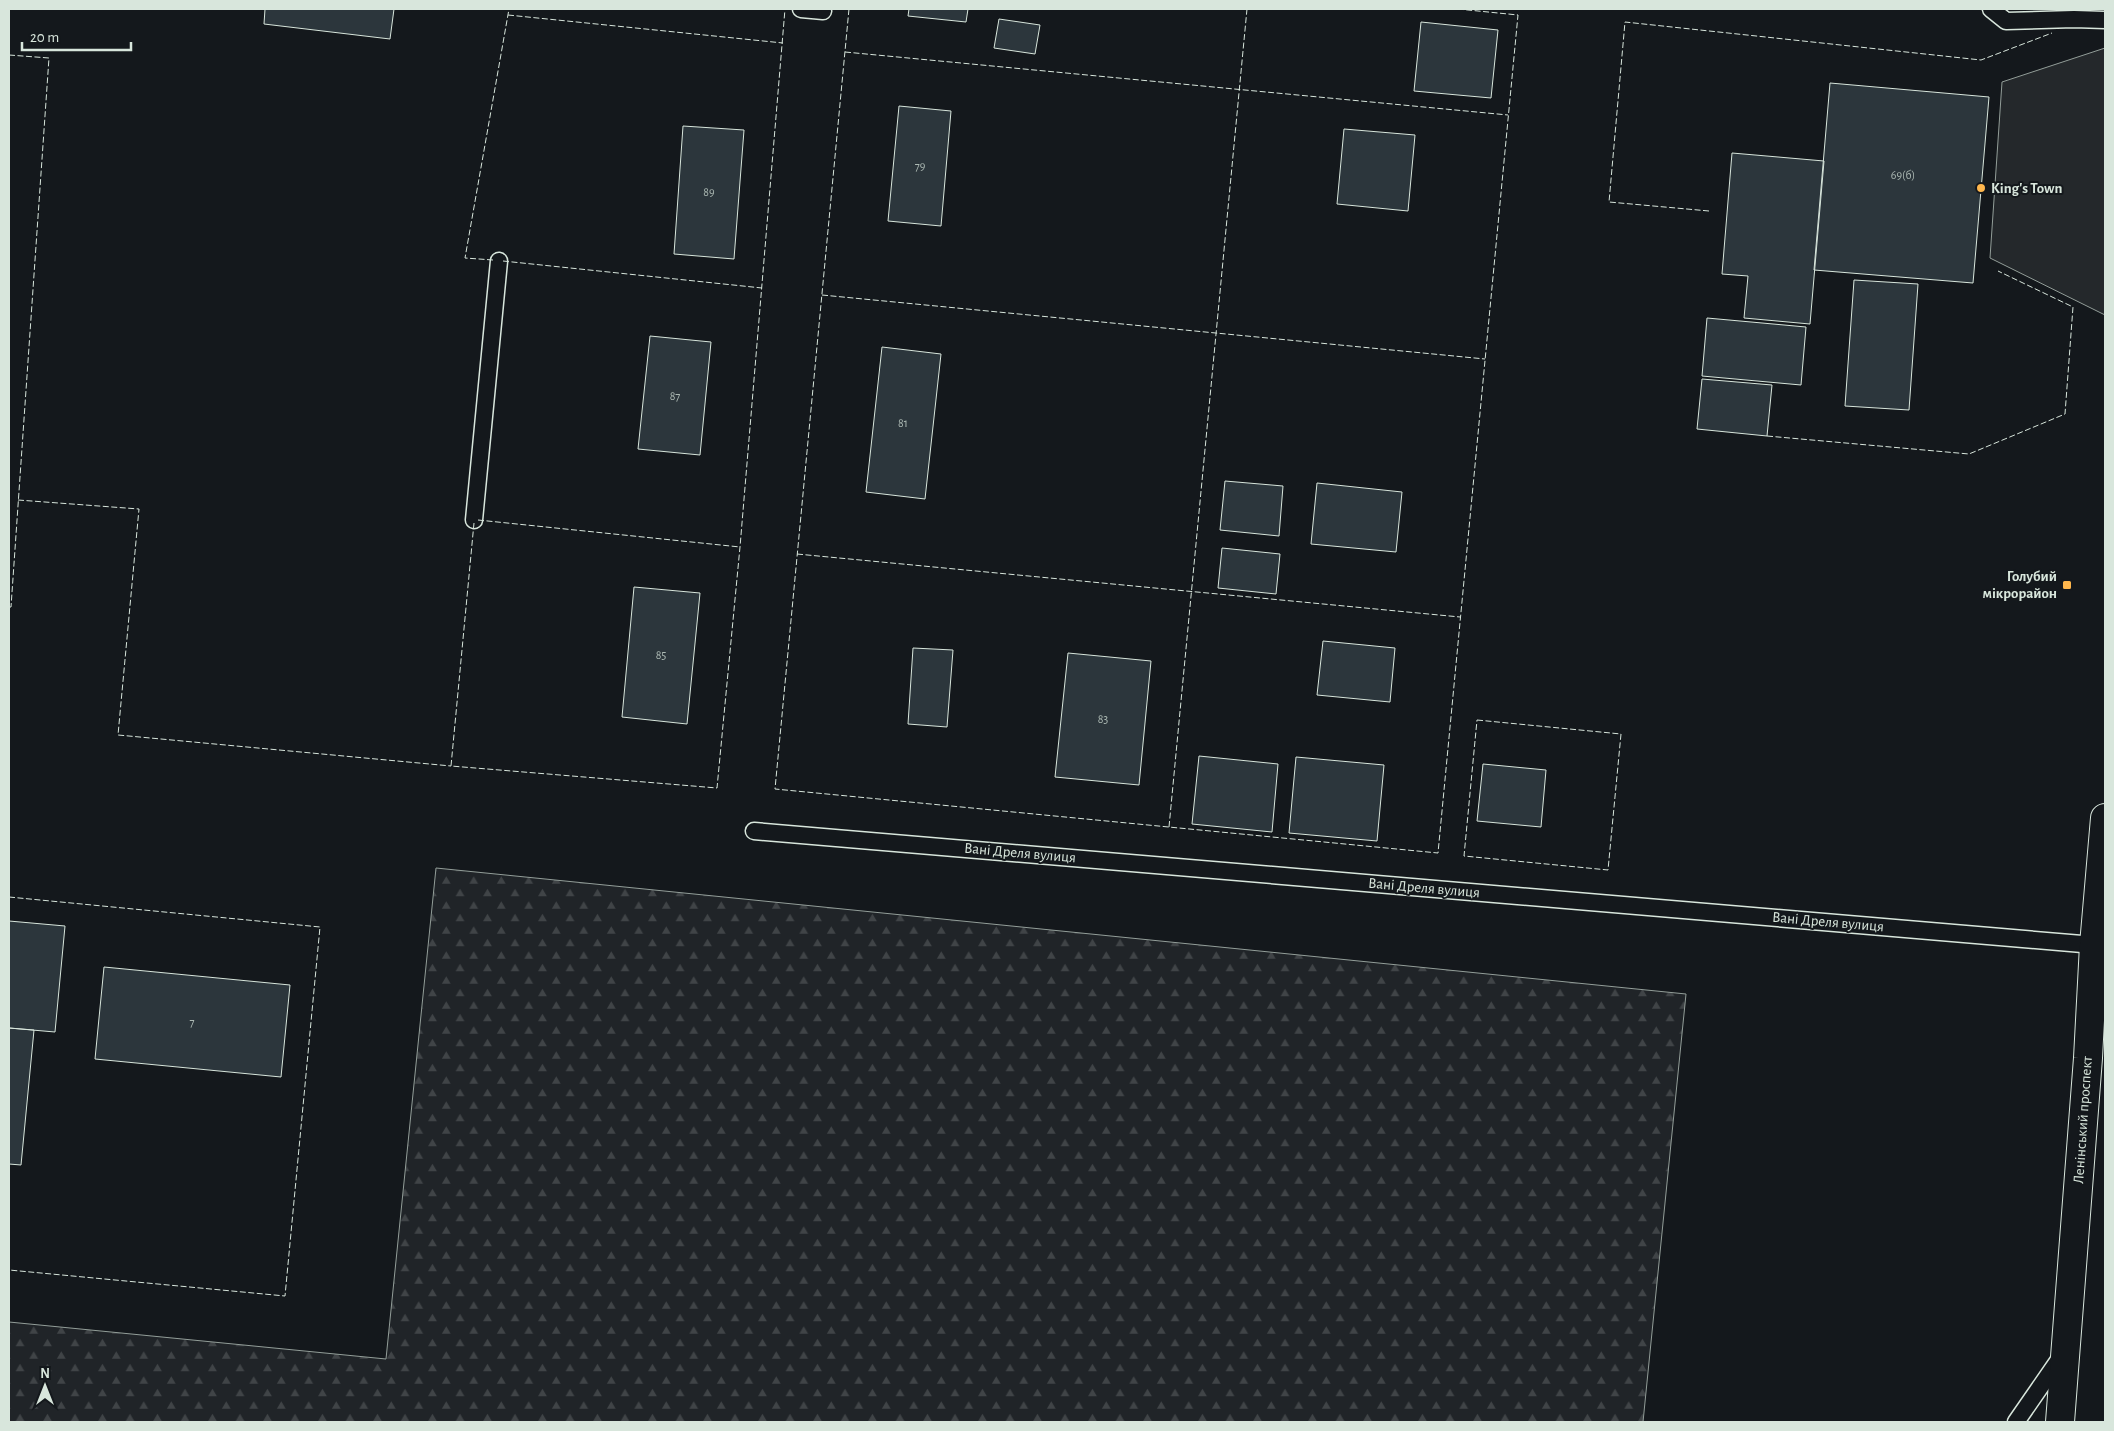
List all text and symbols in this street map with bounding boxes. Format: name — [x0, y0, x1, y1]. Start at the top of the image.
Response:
scale bar — [22, 20, 131, 52]
text: 20 m — [30, 30, 59, 45]
house number: 79 — [915, 160, 926, 172]
house number: 69(б) — [1891, 169, 1915, 181]
place label: King's Town — [1991, 181, 2062, 196]
marker: King's Town — [1975, 182, 1987, 194]
house number: 89 — [703, 186, 715, 198]
house number: 87 — [670, 390, 680, 402]
house number: 81 — [898, 417, 908, 429]
place label: Голубий мікрорайон — [1983, 569, 2057, 601]
marker: Голубий мікрорайон — [2061, 579, 2073, 591]
house number: 85 — [656, 649, 666, 661]
house number: 83 — [1098, 713, 1108, 725]
street label: Вані Дреля вулиця — [963, 841, 1077, 865]
street label: Вані Дреля вулиця — [1367, 876, 1481, 900]
street label: Вані Дреля вулиця — [1771, 910, 1885, 934]
house number: 7 — [189, 1016, 195, 1028]
street label: Ленінський проспект — [2071, 1055, 2095, 1184]
north arrow — [20, 1361, 70, 1411]
text: N — [40, 1367, 50, 1381]

